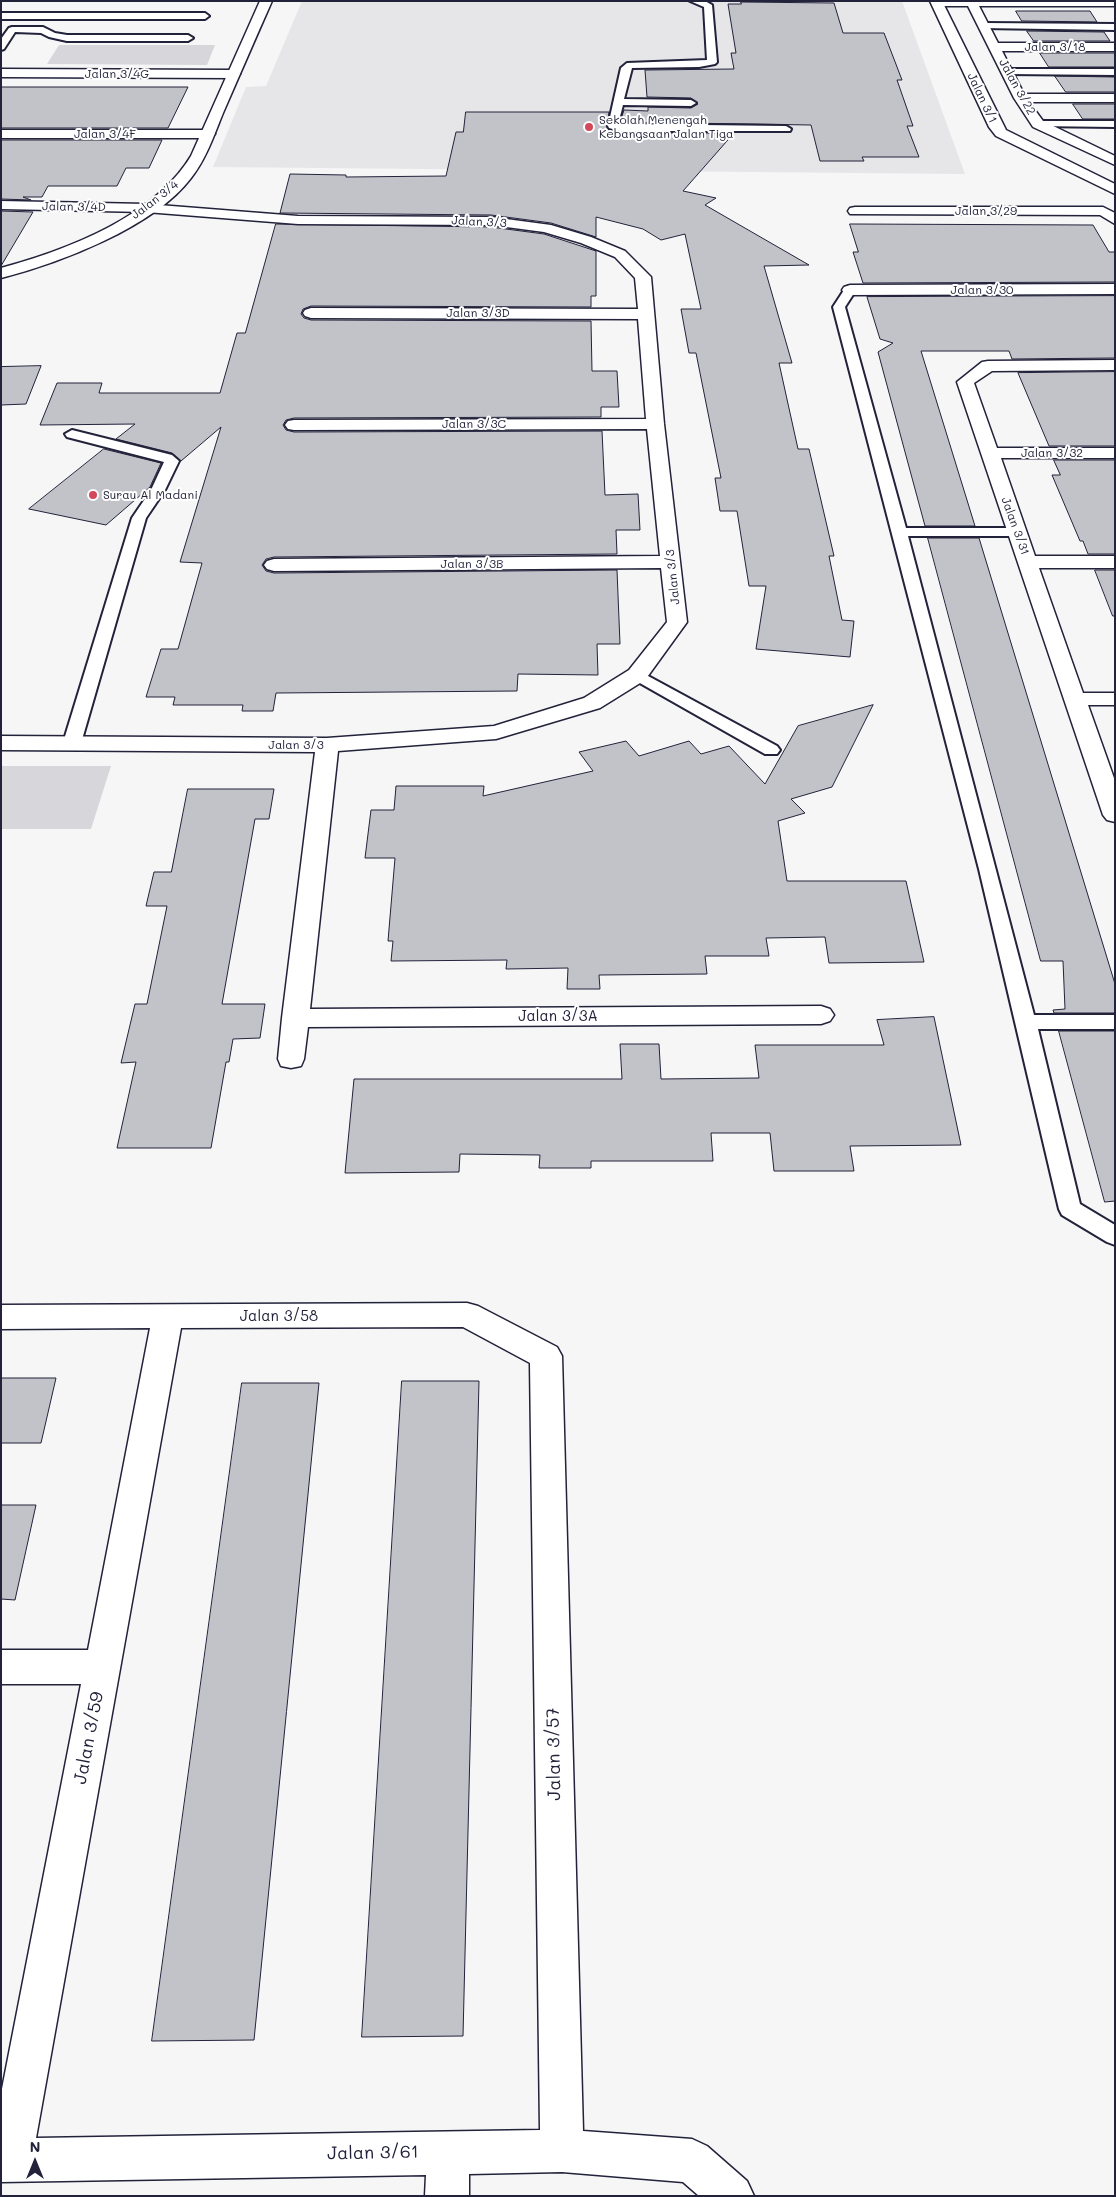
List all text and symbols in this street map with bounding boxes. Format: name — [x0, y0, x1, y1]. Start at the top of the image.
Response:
street label: Jalan 3/18 — [1025, 40, 1085, 54]
street label: Jalan 3/22 — [996, 57, 1038, 117]
street label: Jalan 3/4G — [85, 67, 149, 81]
street label: Jalan 3/1 — [964, 71, 1000, 125]
place label: Sekolah Menengah Kebangsaan Jalan Tiga — [599, 113, 734, 141]
marker: Sekolah Menengah Kebangsaan Jalan Tiga — [583, 121, 595, 133]
street label: Jalan 3/4F — [74, 127, 136, 141]
street label: Jalan 3/4 — [129, 178, 181, 222]
street label: Jalan 3/4D — [42, 199, 106, 215]
street label: Jalan 3/29 — [955, 204, 1017, 218]
street label: Jalan 3/3 — [451, 213, 507, 231]
street label: Jalan 3/30 — [951, 283, 1013, 297]
street label: Jalan 3/3D — [446, 306, 510, 320]
street label: Jalan 3/3C — [442, 417, 506, 431]
street label: Jalan 3/32 — [1021, 446, 1083, 460]
place label: Surau Al Madani — [103, 488, 198, 502]
marker: Surau Al Madani — [87, 489, 99, 501]
street label: Jalan 3/31 — [998, 495, 1032, 557]
street label: Jalan 3/3 — [663, 549, 683, 605]
street label: Jalan 3/3B — [441, 557, 503, 571]
street label: Jalan 3/3 — [268, 738, 324, 752]
street label: Jalan 3/3A — [518, 1007, 598, 1025]
street label: Jalan 3/58 — [240, 1307, 318, 1325]
street label: Jalan 3/59 — [69, 1690, 109, 1786]
street label: Jalan 3/57 — [542, 1707, 566, 1801]
north arrow — [10, 2137, 60, 2187]
text: N — [30, 2137, 40, 2156]
street label: Jalan 3/61 — [327, 2141, 419, 2165]

